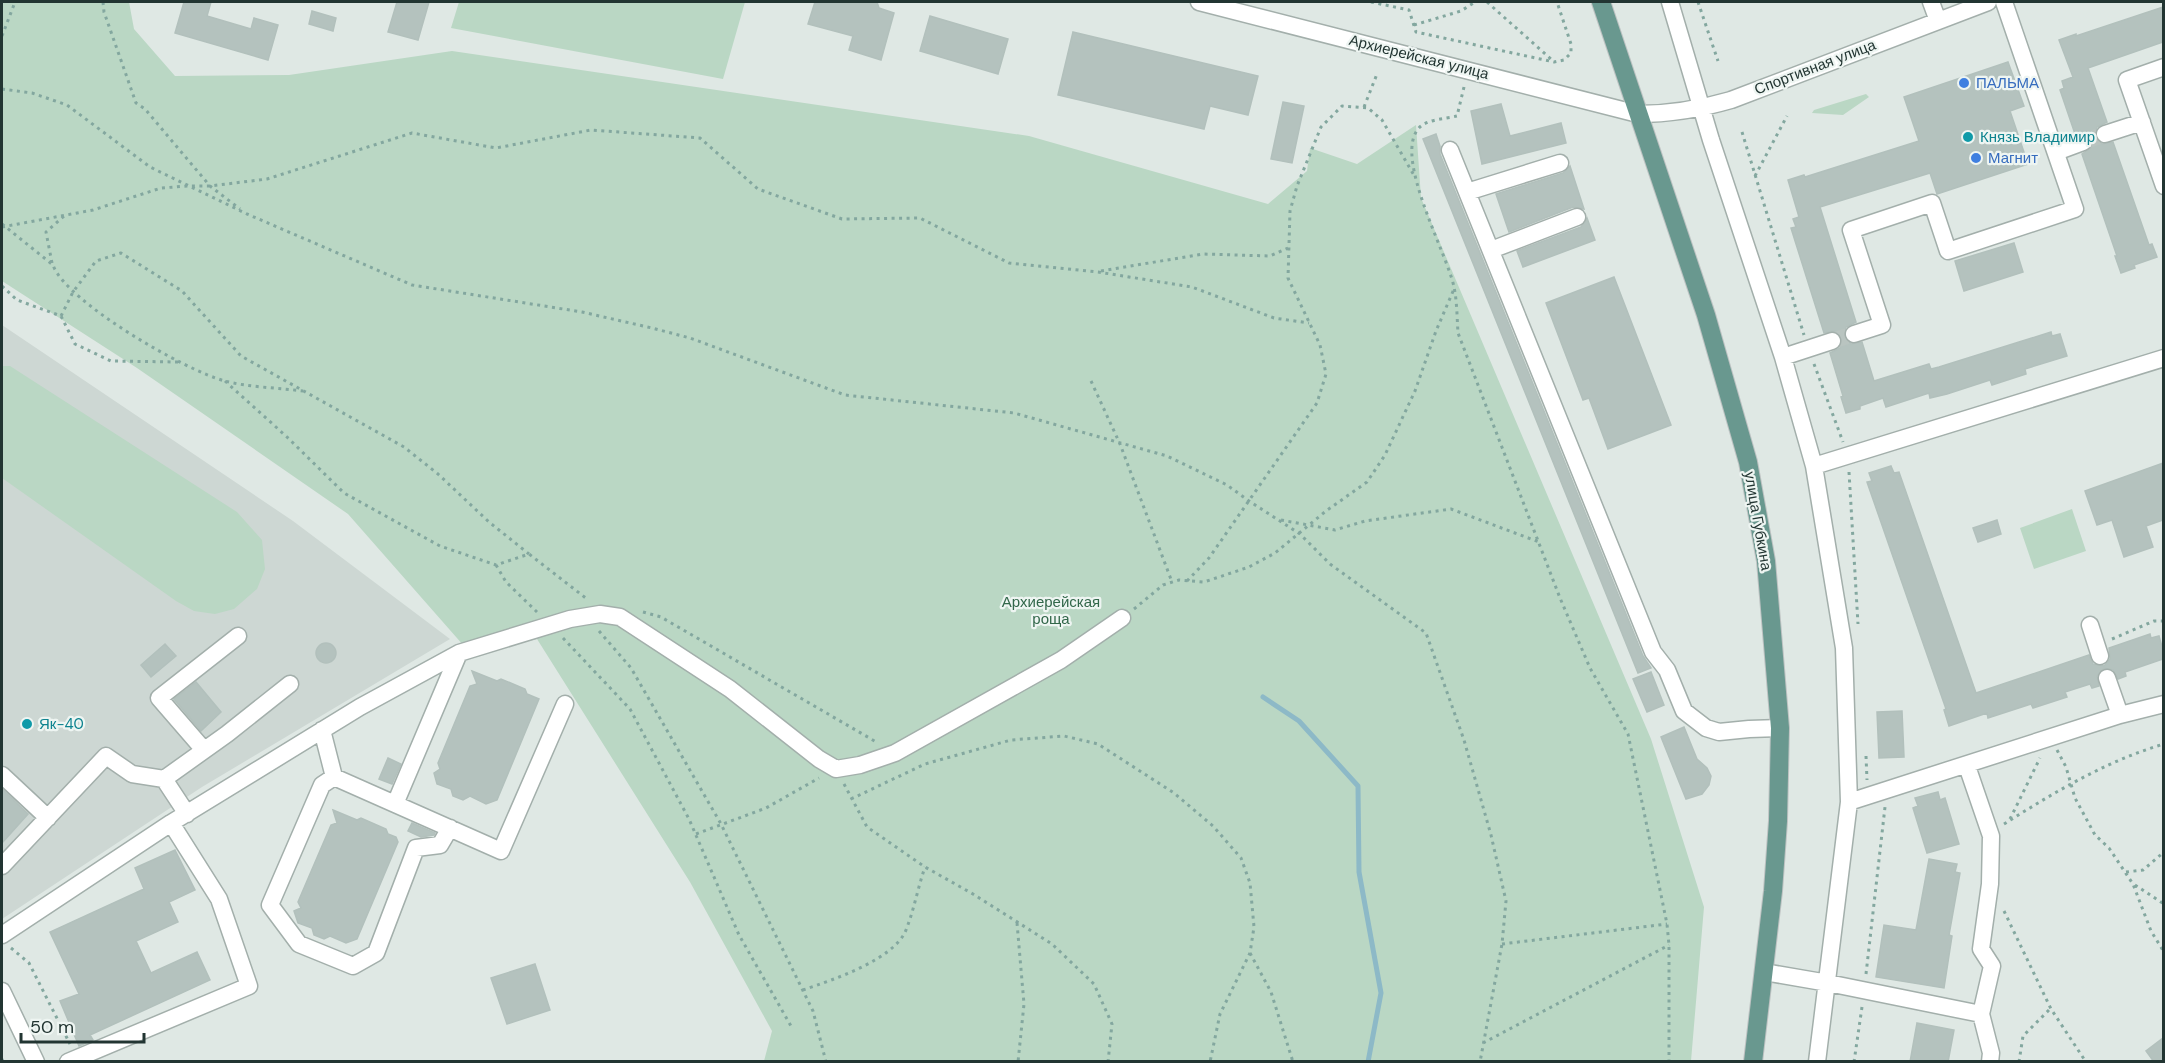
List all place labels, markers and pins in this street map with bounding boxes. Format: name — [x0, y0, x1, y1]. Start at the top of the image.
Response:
place label: ПАЛЬМА — [1976, 73, 2039, 93]
marker: ПАЛЬМА — [1957, 76, 1971, 90]
place label: Князь Владимир — [1980, 127, 2095, 147]
marker: Князь Владимир — [1961, 130, 1975, 144]
place label: Магнит — [1988, 148, 2038, 168]
marker: Магнит — [1969, 151, 1983, 165]
place label: Як-40 — [39, 714, 84, 734]
marker: Як-40 — [20, 717, 34, 731]

